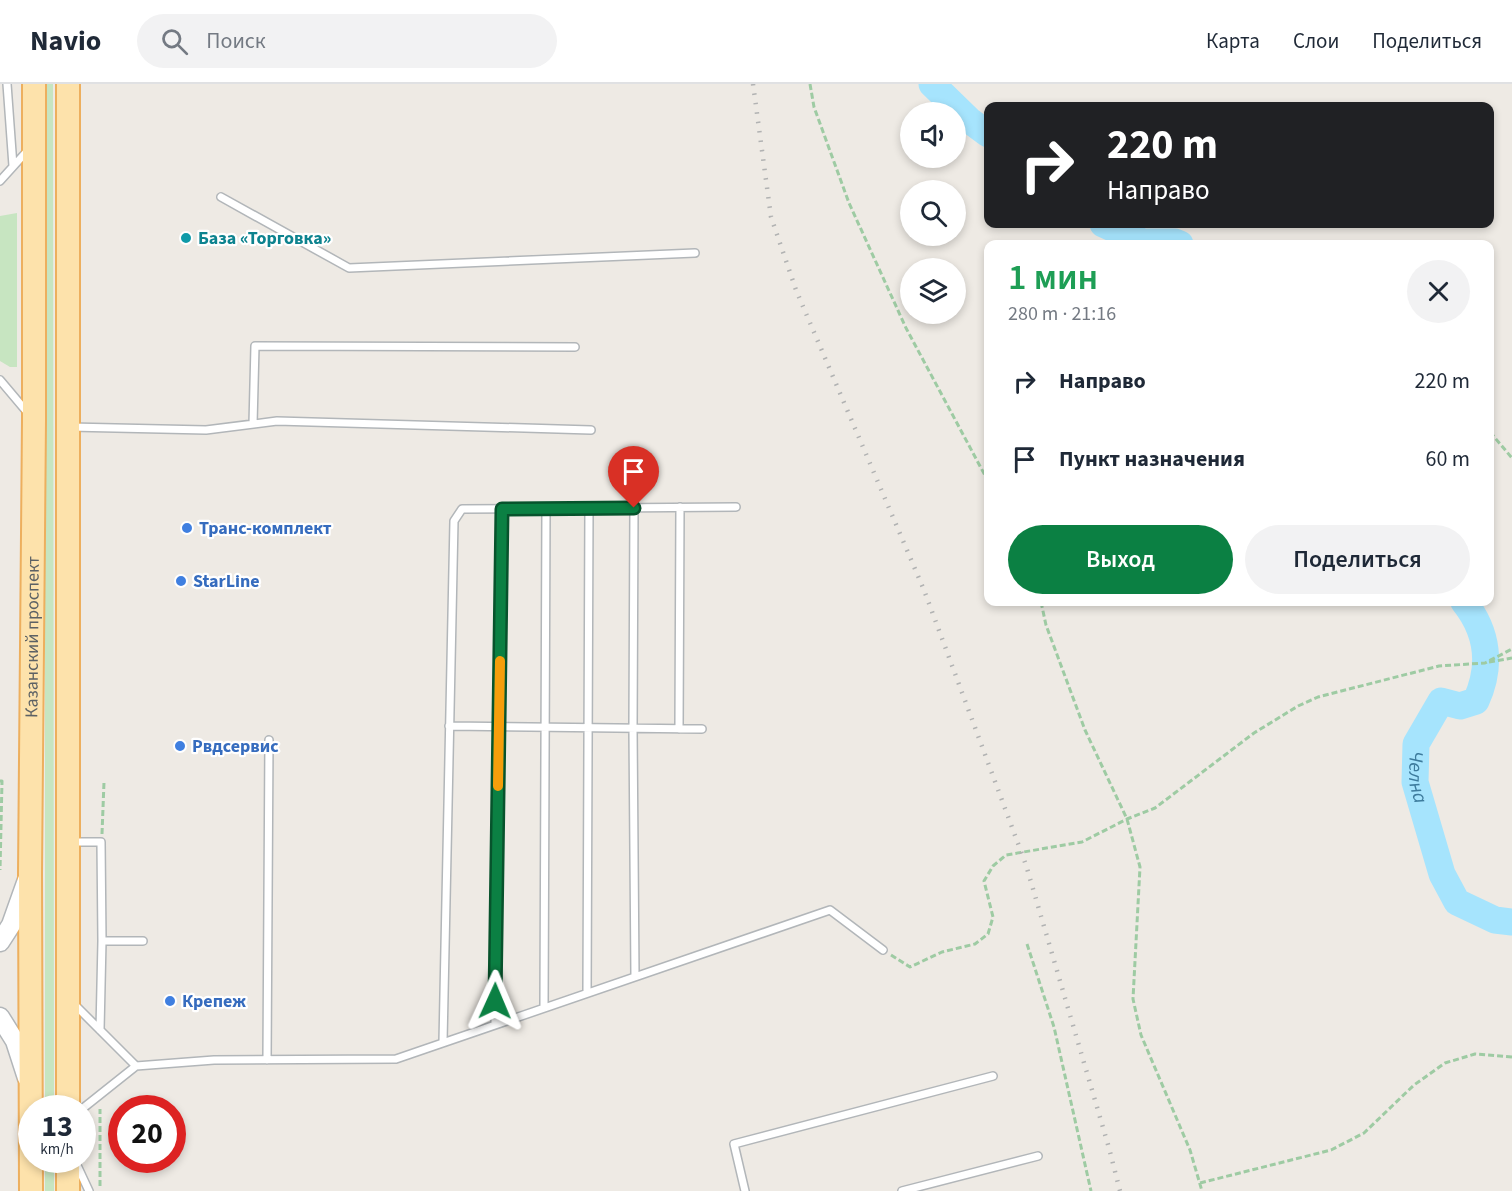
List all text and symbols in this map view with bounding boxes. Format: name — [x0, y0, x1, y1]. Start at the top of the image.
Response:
search box — [137, 14, 557, 68]
text: Navio — [30, 21, 101, 61]
icon: search — [158, 25, 191, 58]
text: Поиск — [206, 25, 266, 57]
text: Карта — [1206, 26, 1260, 56]
text: Слои — [1293, 26, 1339, 56]
text: Поделиться — [1372, 26, 1482, 56]
map controls — [900, 102, 966, 324]
button: sound — [900, 102, 966, 168]
text: 220 m — [1107, 115, 1218, 175]
icon: right — [1008, 126, 1086, 204]
text: Направо — [1107, 171, 1210, 210]
button: search — [900, 180, 966, 246]
place label: База «Торговка» — [198, 226, 331, 251]
marker: База «Торговка» — [179, 231, 193, 245]
text: 1 мин — [1008, 252, 1098, 303]
button: layers — [900, 258, 966, 324]
button: close — [1407, 260, 1470, 323]
text: 280 m · 21:16 — [1008, 300, 1116, 328]
icon: right — [1008, 365, 1041, 398]
text: Направо — [1059, 365, 1146, 397]
text: 220 m — [1415, 365, 1470, 397]
icon: arrive — [1008, 443, 1041, 476]
text: Пункт назначения — [1059, 443, 1245, 475]
text: 60 m — [1425, 443, 1470, 475]
pin — [608, 446, 659, 508]
icon: arrive — [617, 455, 650, 488]
place label: Транс-комплект — [199, 516, 332, 541]
marker: Транс-комплект — [180, 521, 194, 535]
button: Выход — [1008, 525, 1233, 594]
button: Поделиться — [1245, 525, 1470, 594]
street label: Казанский проспект — [19, 556, 45, 718]
place label: StarLine — [193, 569, 260, 594]
marker: StarLine — [174, 574, 188, 588]
place label: Рвдсервис — [192, 734, 279, 759]
marker: Рвдсервис — [173, 739, 187, 753]
water label: Челна — [1401, 751, 1435, 807]
position arrow — [463, 969, 527, 1033]
place label: Крепеж — [182, 989, 246, 1014]
marker: Крепеж — [163, 994, 177, 1008]
speed limit sign: 20 — [108, 1095, 186, 1173]
text: 13 — [41, 1105, 73, 1148]
text: km/h — [40, 1139, 74, 1160]

